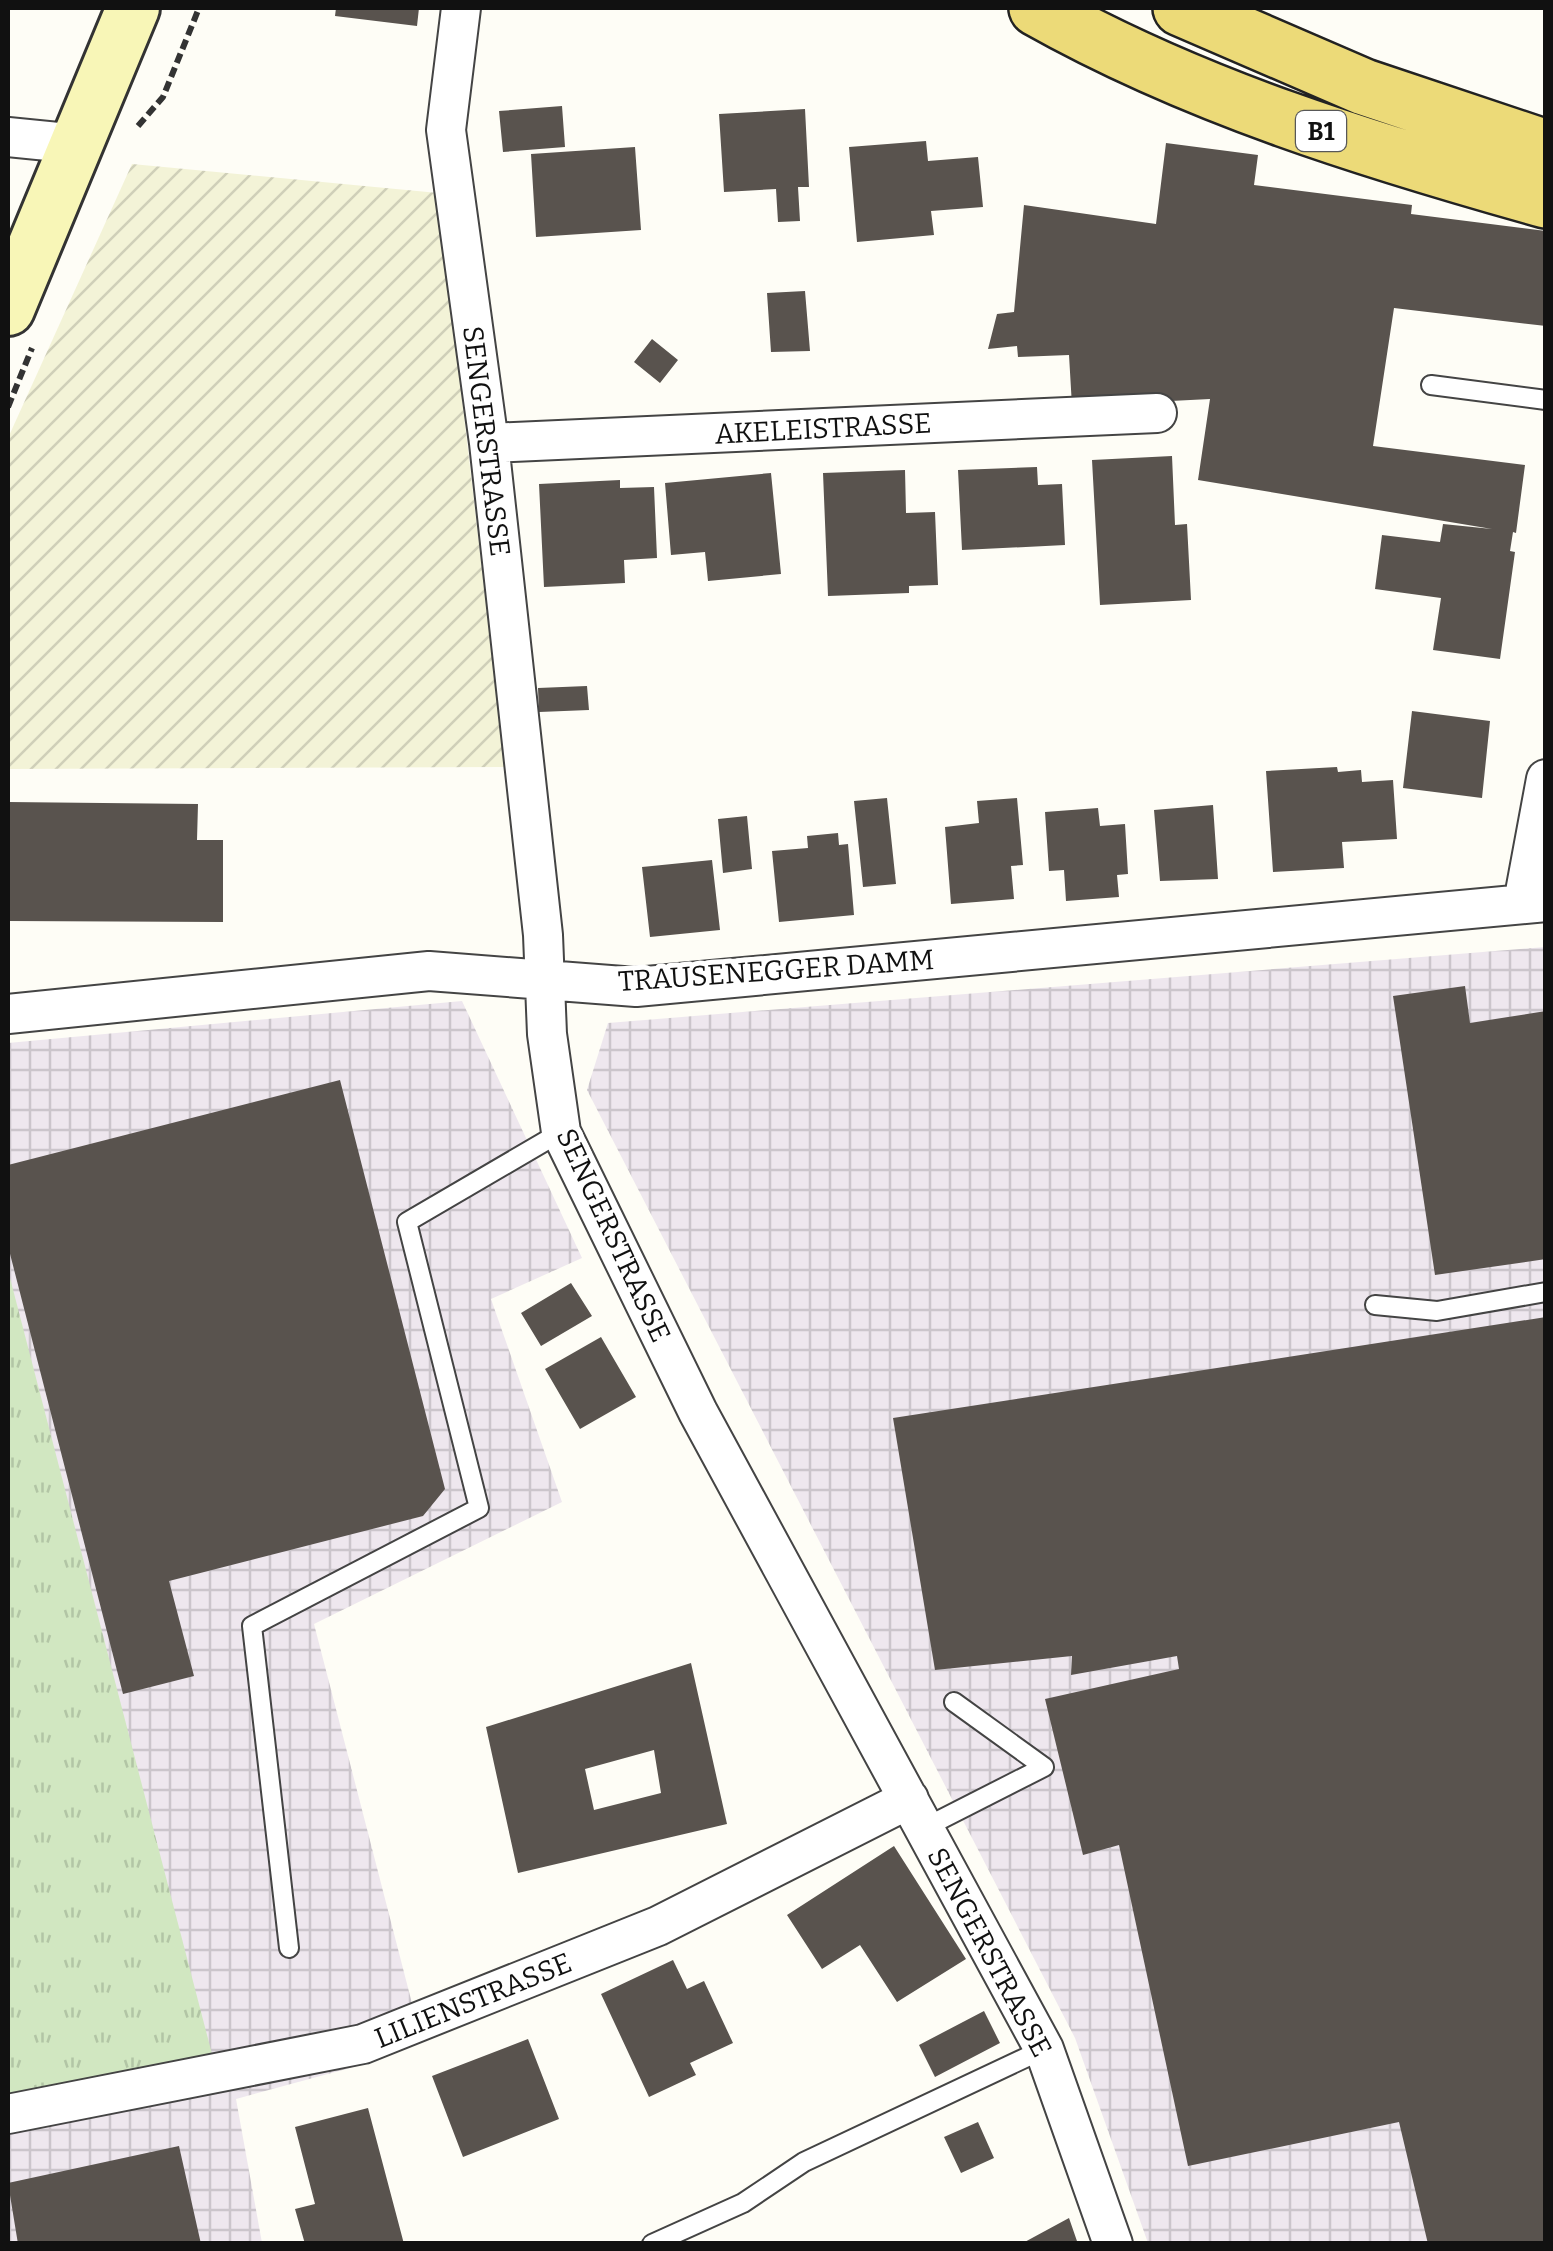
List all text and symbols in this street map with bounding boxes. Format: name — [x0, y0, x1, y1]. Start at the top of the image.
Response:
road number: B1 — [1296, 111, 1346, 151]
street label: SENGERSTRASSE — [456, 324, 517, 558]
street label: AKELEISTRASSE — [714, 406, 932, 451]
street label: TRAUSENEGGER DAMM — [617, 943, 935, 998]
street label: SENGERSTRASSE — [550, 1123, 677, 1347]
street label: SENGERSTRASSE — [921, 1842, 1059, 2062]
street label: LILIENSTRASSE — [370, 1946, 576, 2055]

